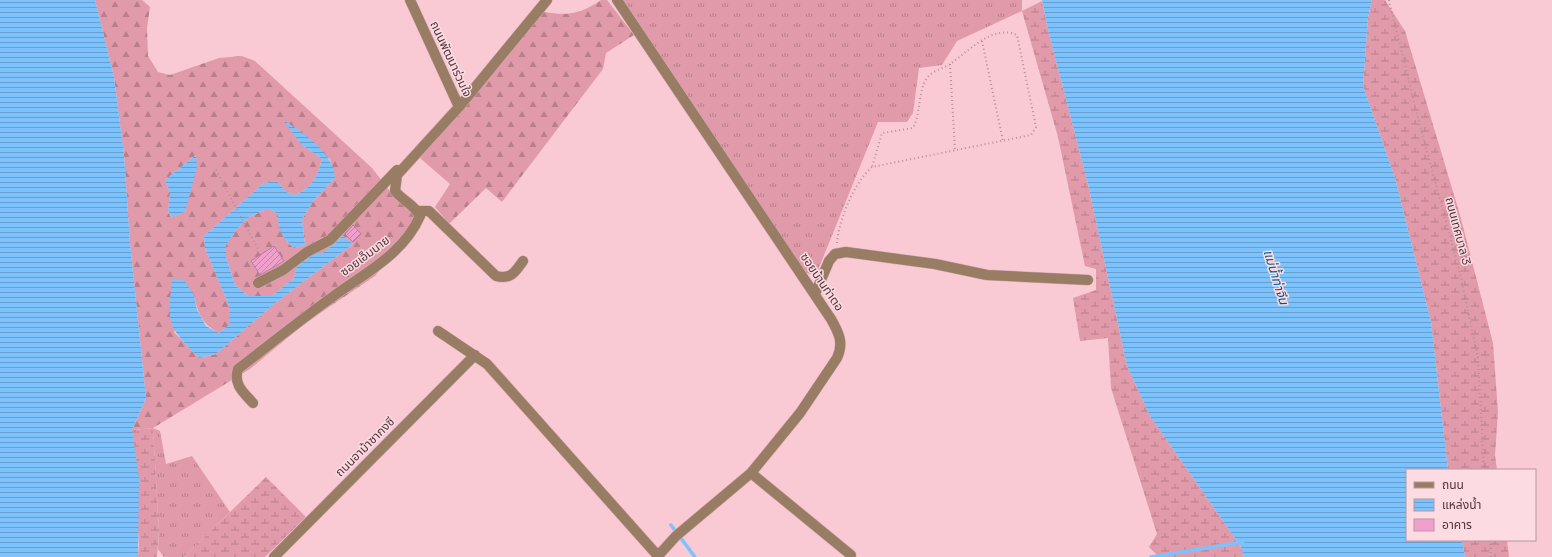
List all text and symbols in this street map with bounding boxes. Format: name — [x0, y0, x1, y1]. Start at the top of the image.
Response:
street label: ถนนพัฒนาร่วมใจ — [426, 18, 476, 100]
street label: ถนนเทศบาล 3 — [1441, 195, 1475, 267]
street label: ซอยเอ็มนาย — [337, 232, 393, 280]
water label: แม่น้ำท่าจีน — [1260, 247, 1294, 308]
street label: ซอยบ้านท่าตอ — [797, 250, 847, 314]
street label: ถนนอาม้าซากงซี — [332, 414, 398, 480]
legend — [1406, 469, 1536, 541]
text: ถนน — [1442, 477, 1464, 493]
text: แหล่งน้ำ — [1442, 496, 1481, 513]
text: อาคาร — [1442, 517, 1472, 533]

